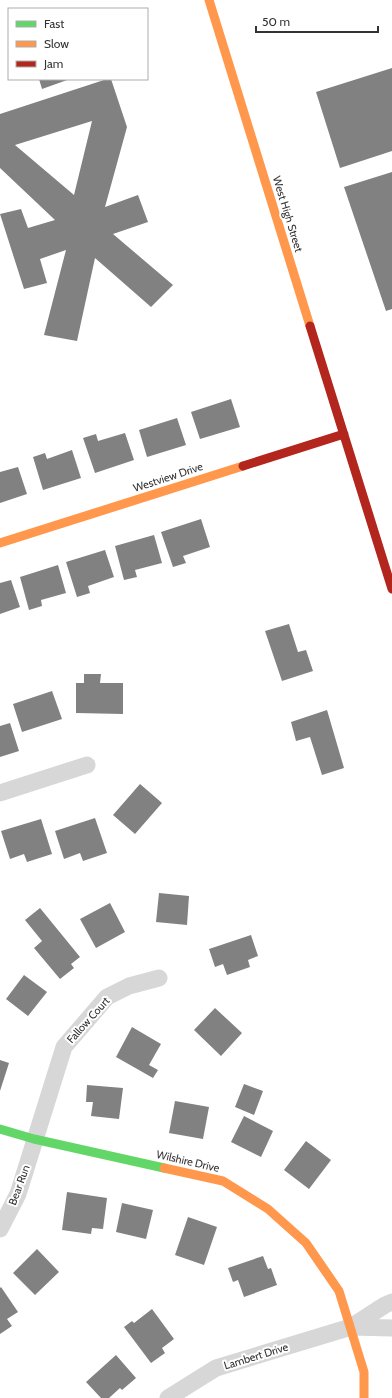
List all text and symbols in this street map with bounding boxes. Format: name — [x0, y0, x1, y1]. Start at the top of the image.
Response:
legend — [8, 8, 148, 80]
scale bar — [256, 8, 378, 34]
text: 50 m — [262, 14, 290, 29]
text: Fast — [44, 16, 64, 31]
text: Slow — [44, 36, 69, 51]
text: Jam — [43, 56, 63, 71]
street label: West High Street — [270, 174, 306, 254]
street label: Westview Drive — [131, 459, 205, 495]
street label: Fallow Court — [64, 994, 113, 1046]
street label: Wilshire Drive — [155, 1147, 221, 1175]
street label: Bear Run — [5, 1163, 33, 1207]
street label: Lambert Drive — [222, 1339, 290, 1372]

